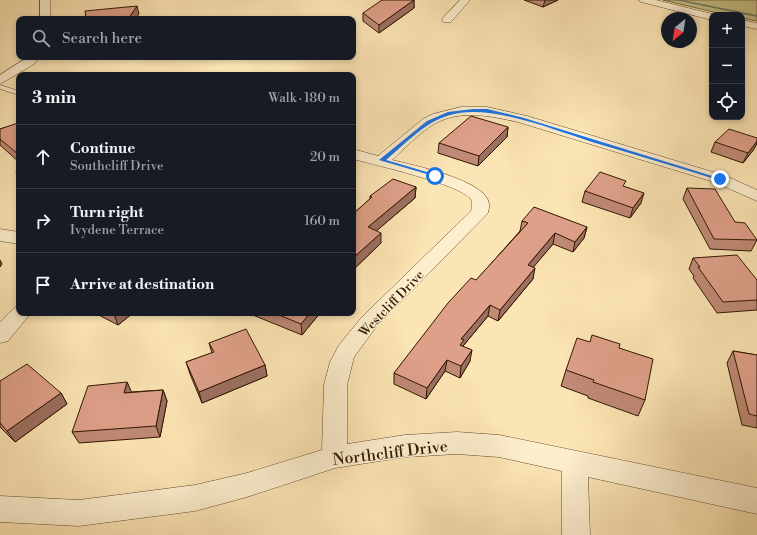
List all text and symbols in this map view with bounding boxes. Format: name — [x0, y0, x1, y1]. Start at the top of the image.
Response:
north arrow — [661, 12, 697, 48]
map controls — [709, 12, 745, 120]
button: + — [709, 12, 745, 48]
search box — [16, 16, 356, 60]
icon: search — [30, 27, 52, 49]
text: Search here — [62, 29, 142, 48]
button: − — [709, 48, 745, 84]
button: locate — [709, 84, 745, 120]
text: 3 min — [32, 87, 76, 109]
text: Walk · 180 m — [268, 90, 340, 106]
text: Continue — [70, 139, 135, 158]
icon: ahead — [32, 146, 54, 168]
text: 20 m — [310, 149, 340, 165]
text: Southcliff Drive — [70, 158, 163, 174]
route start — [426, 167, 444, 185]
route end — [711, 170, 729, 188]
text: Turn right — [70, 203, 144, 222]
icon: right — [32, 210, 54, 232]
text: 160 m — [304, 213, 340, 229]
text: Ivydene Terrace — [70, 222, 164, 238]
street label: Westcliff Drive — [355, 267, 428, 341]
icon: arrive — [32, 274, 54, 296]
text: Arrive at destination — [70, 275, 214, 294]
street label: Northcliff Drive — [331, 436, 449, 470]

